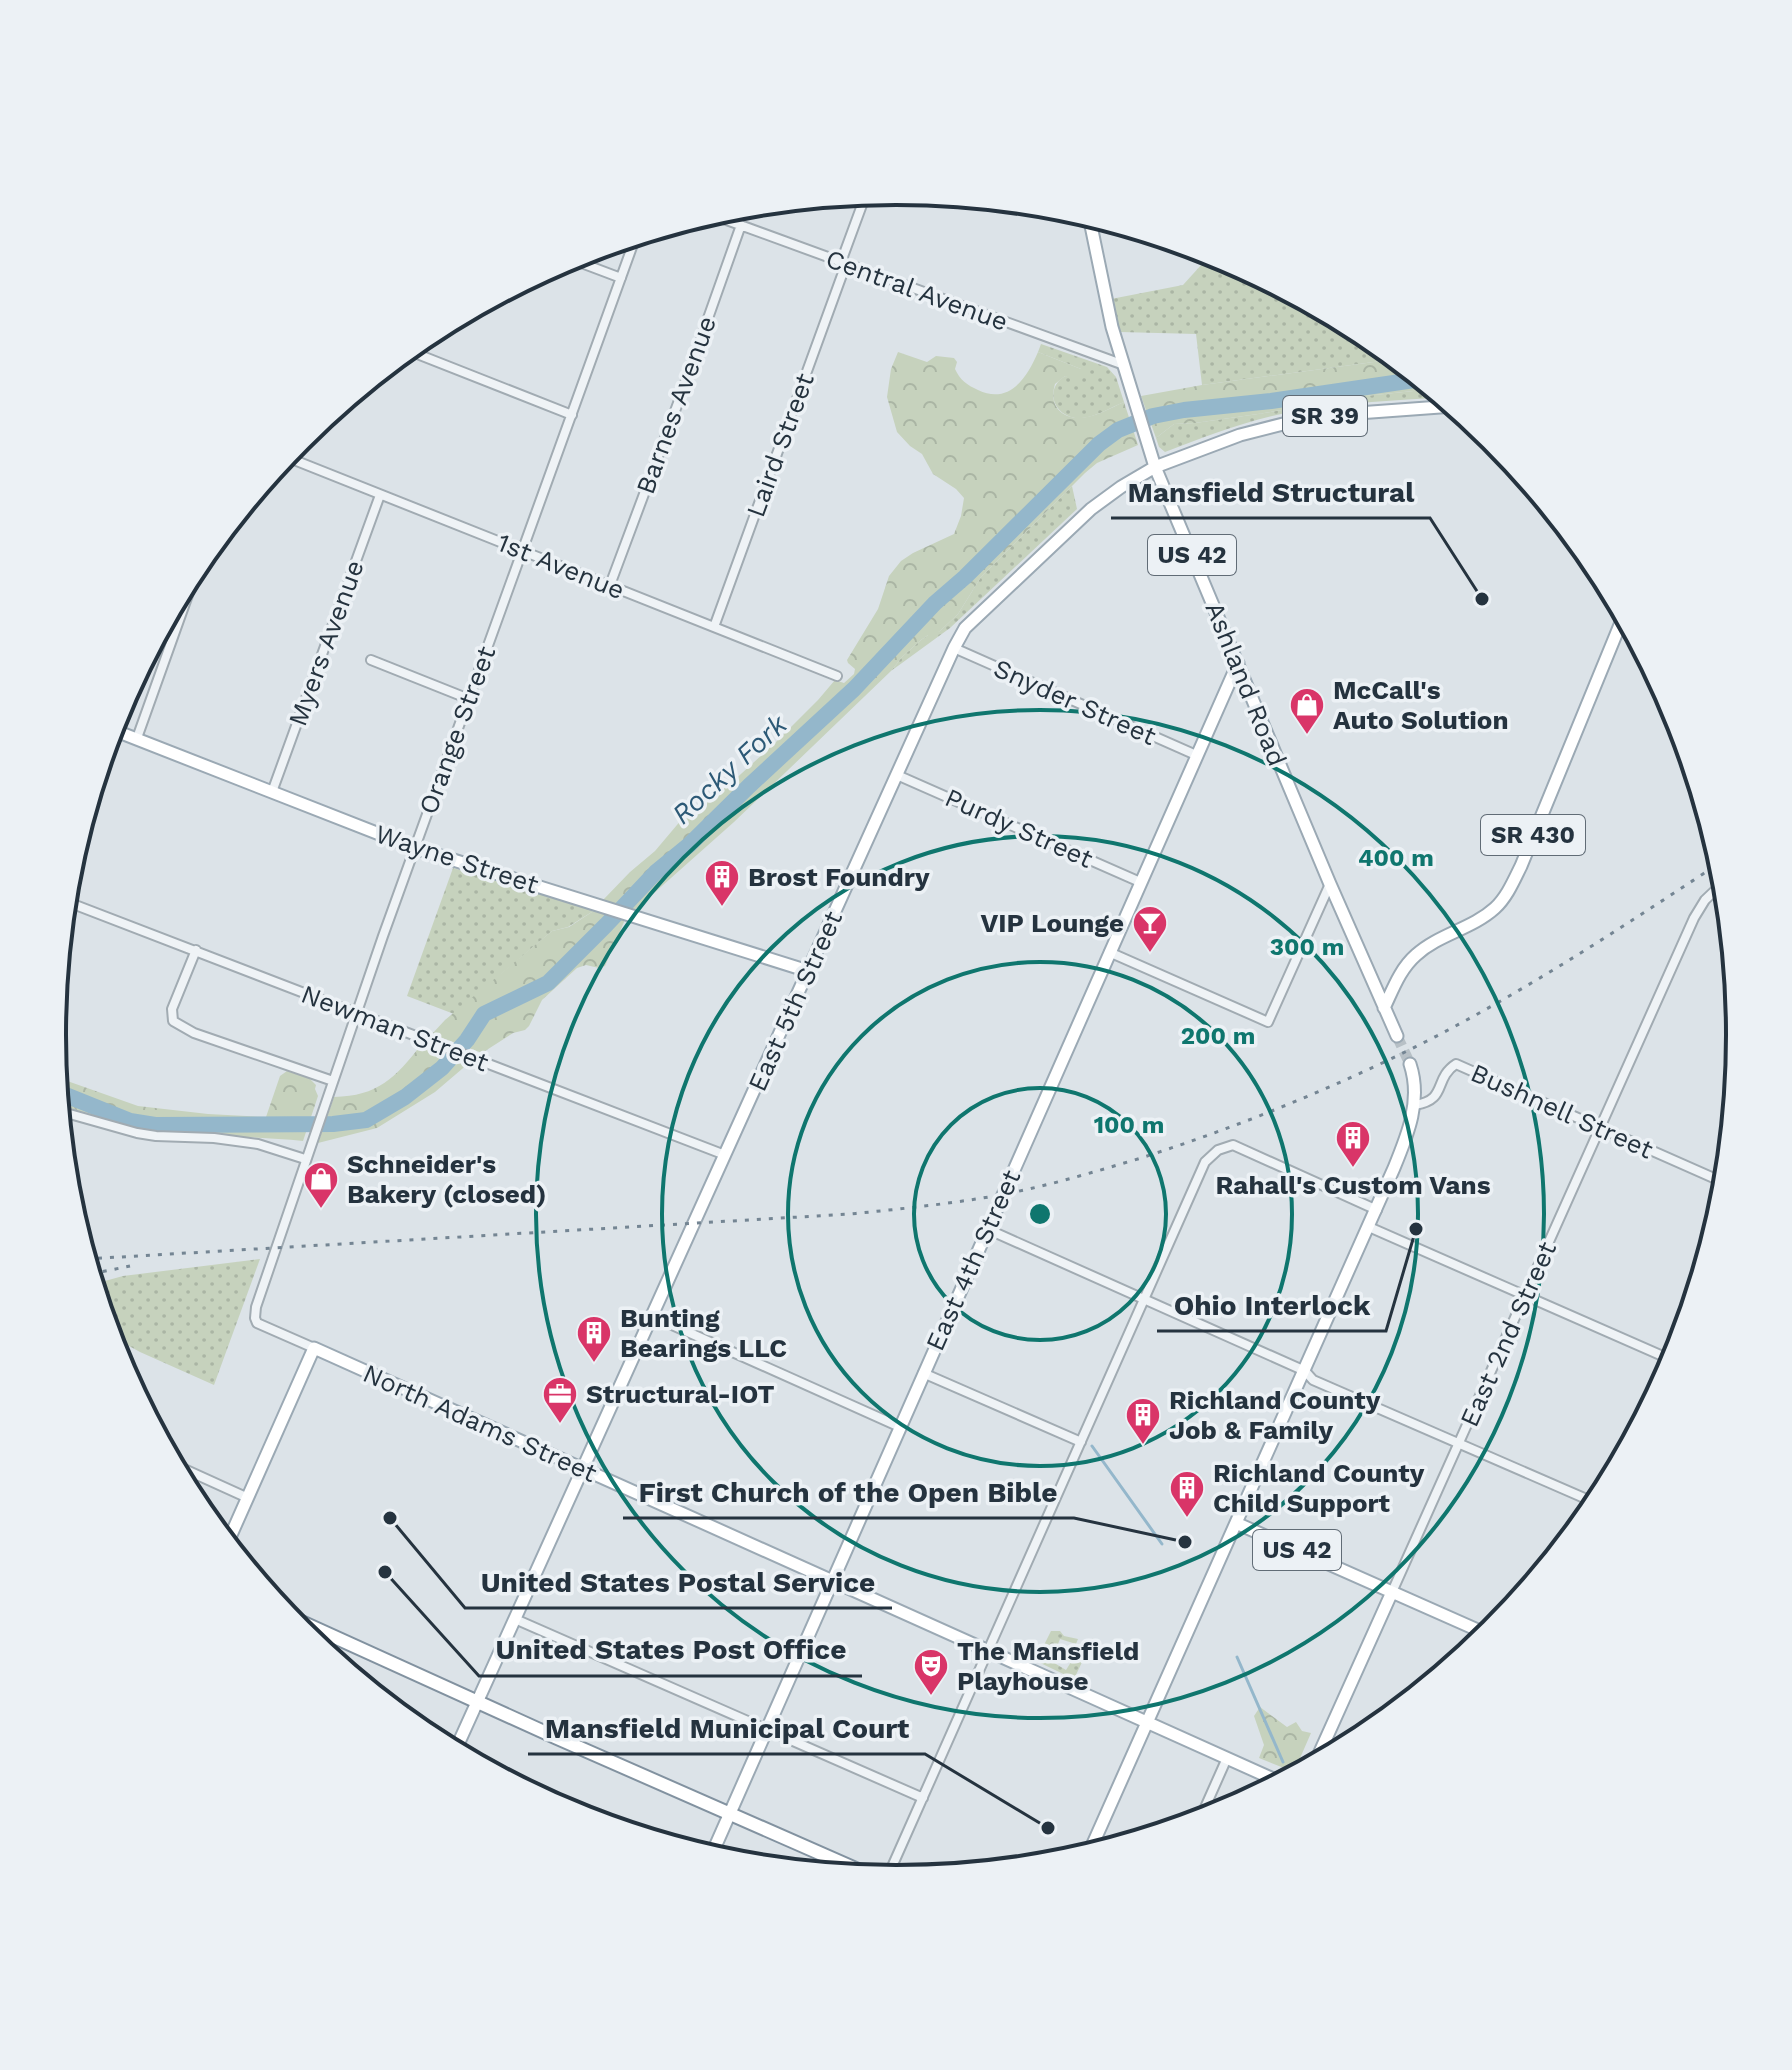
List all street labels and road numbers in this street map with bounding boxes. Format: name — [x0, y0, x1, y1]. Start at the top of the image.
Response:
street label: Central Avenue — [822, 243, 1012, 337]
street label: Barnes Avenue — [630, 312, 722, 498]
street label: Laird Street — [740, 369, 820, 521]
road number: SR 39 — [1283, 396, 1367, 436]
street label: 1st Avenue — [493, 527, 629, 605]
road number: US 42 — [1148, 535, 1236, 575]
street label: Myers Avenue — [282, 556, 370, 730]
street label: Ashland Road — [1199, 598, 1293, 770]
street label: Orange Street — [413, 642, 501, 818]
street label: Snyder Street — [989, 653, 1161, 751]
street label: Purdy Street — [941, 782, 1097, 874]
road number: SR 430 — [1481, 815, 1585, 855]
street label: Wayne Street — [372, 819, 542, 899]
street label: East 5th Street — [742, 906, 848, 1096]
street label: Newman Street — [297, 979, 493, 1078]
street label: Bushnell Street — [1466, 1057, 1658, 1165]
street label: East 4th Street — [920, 1165, 1026, 1355]
street label: East 2nd Street — [1454, 1237, 1562, 1431]
street label: North Adams Street — [358, 1358, 602, 1488]
road number: US 42 — [1253, 1530, 1341, 1570]

